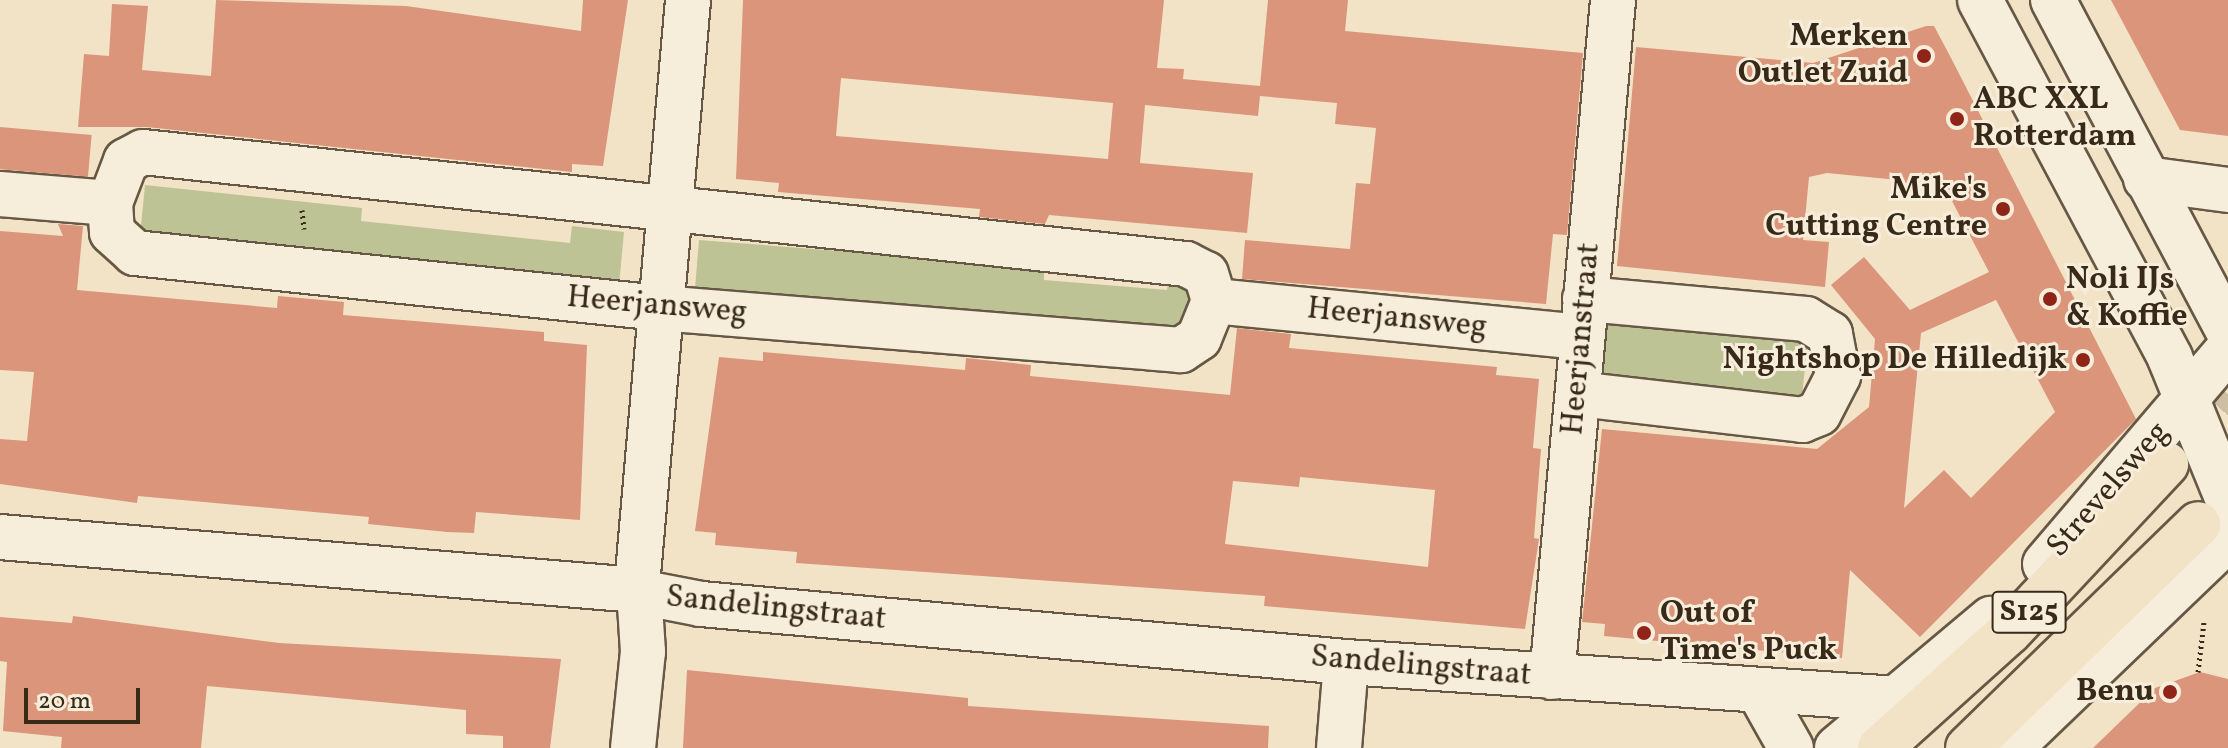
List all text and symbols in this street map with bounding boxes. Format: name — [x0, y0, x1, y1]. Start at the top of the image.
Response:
place label: Merken Outlet Zuid — [1738, 19, 1908, 94]
marker: Merken Outlet Zuid — [1915, 47, 1933, 65]
place label: ABC XXL Rotterdam — [1973, 82, 2136, 157]
marker: ABC XXL Rotterdam — [1948, 110, 1966, 128]
place label: Mike's Cutting Centre — [1765, 172, 1987, 247]
marker: Mike's Cutting Centre — [1994, 200, 2012, 218]
street label: Heerjanstraat — [1554, 241, 1610, 437]
place label: Noli IJs & Koffie — [2066, 262, 2188, 337]
street label: Heerjansweg — [565, 279, 749, 333]
street label: Heerjansweg — [1305, 290, 1489, 348]
marker: Noli IJs & Koffie — [2041, 290, 2059, 308]
place label: Nightshop De Hilledijk — [1723, 341, 2067, 379]
marker: Nightshop De Hilledijk — [2074, 351, 2092, 369]
street label: Strevelsweg — [2040, 414, 2178, 566]
street label: Sandelingstraat — [664, 578, 888, 640]
road number: S125 — [1991, 586, 2067, 638]
place label: Out of Time's Puck — [1660, 596, 1837, 671]
marker: Out of Time's Puck — [1635, 624, 1653, 642]
street label: Sandelingstraat — [1309, 638, 1533, 696]
scale bar — [28, 672, 144, 722]
place label: Benu — [2076, 673, 2154, 711]
marker: Benu — [2161, 683, 2179, 701]
text: 20 m — [38, 685, 91, 719]

